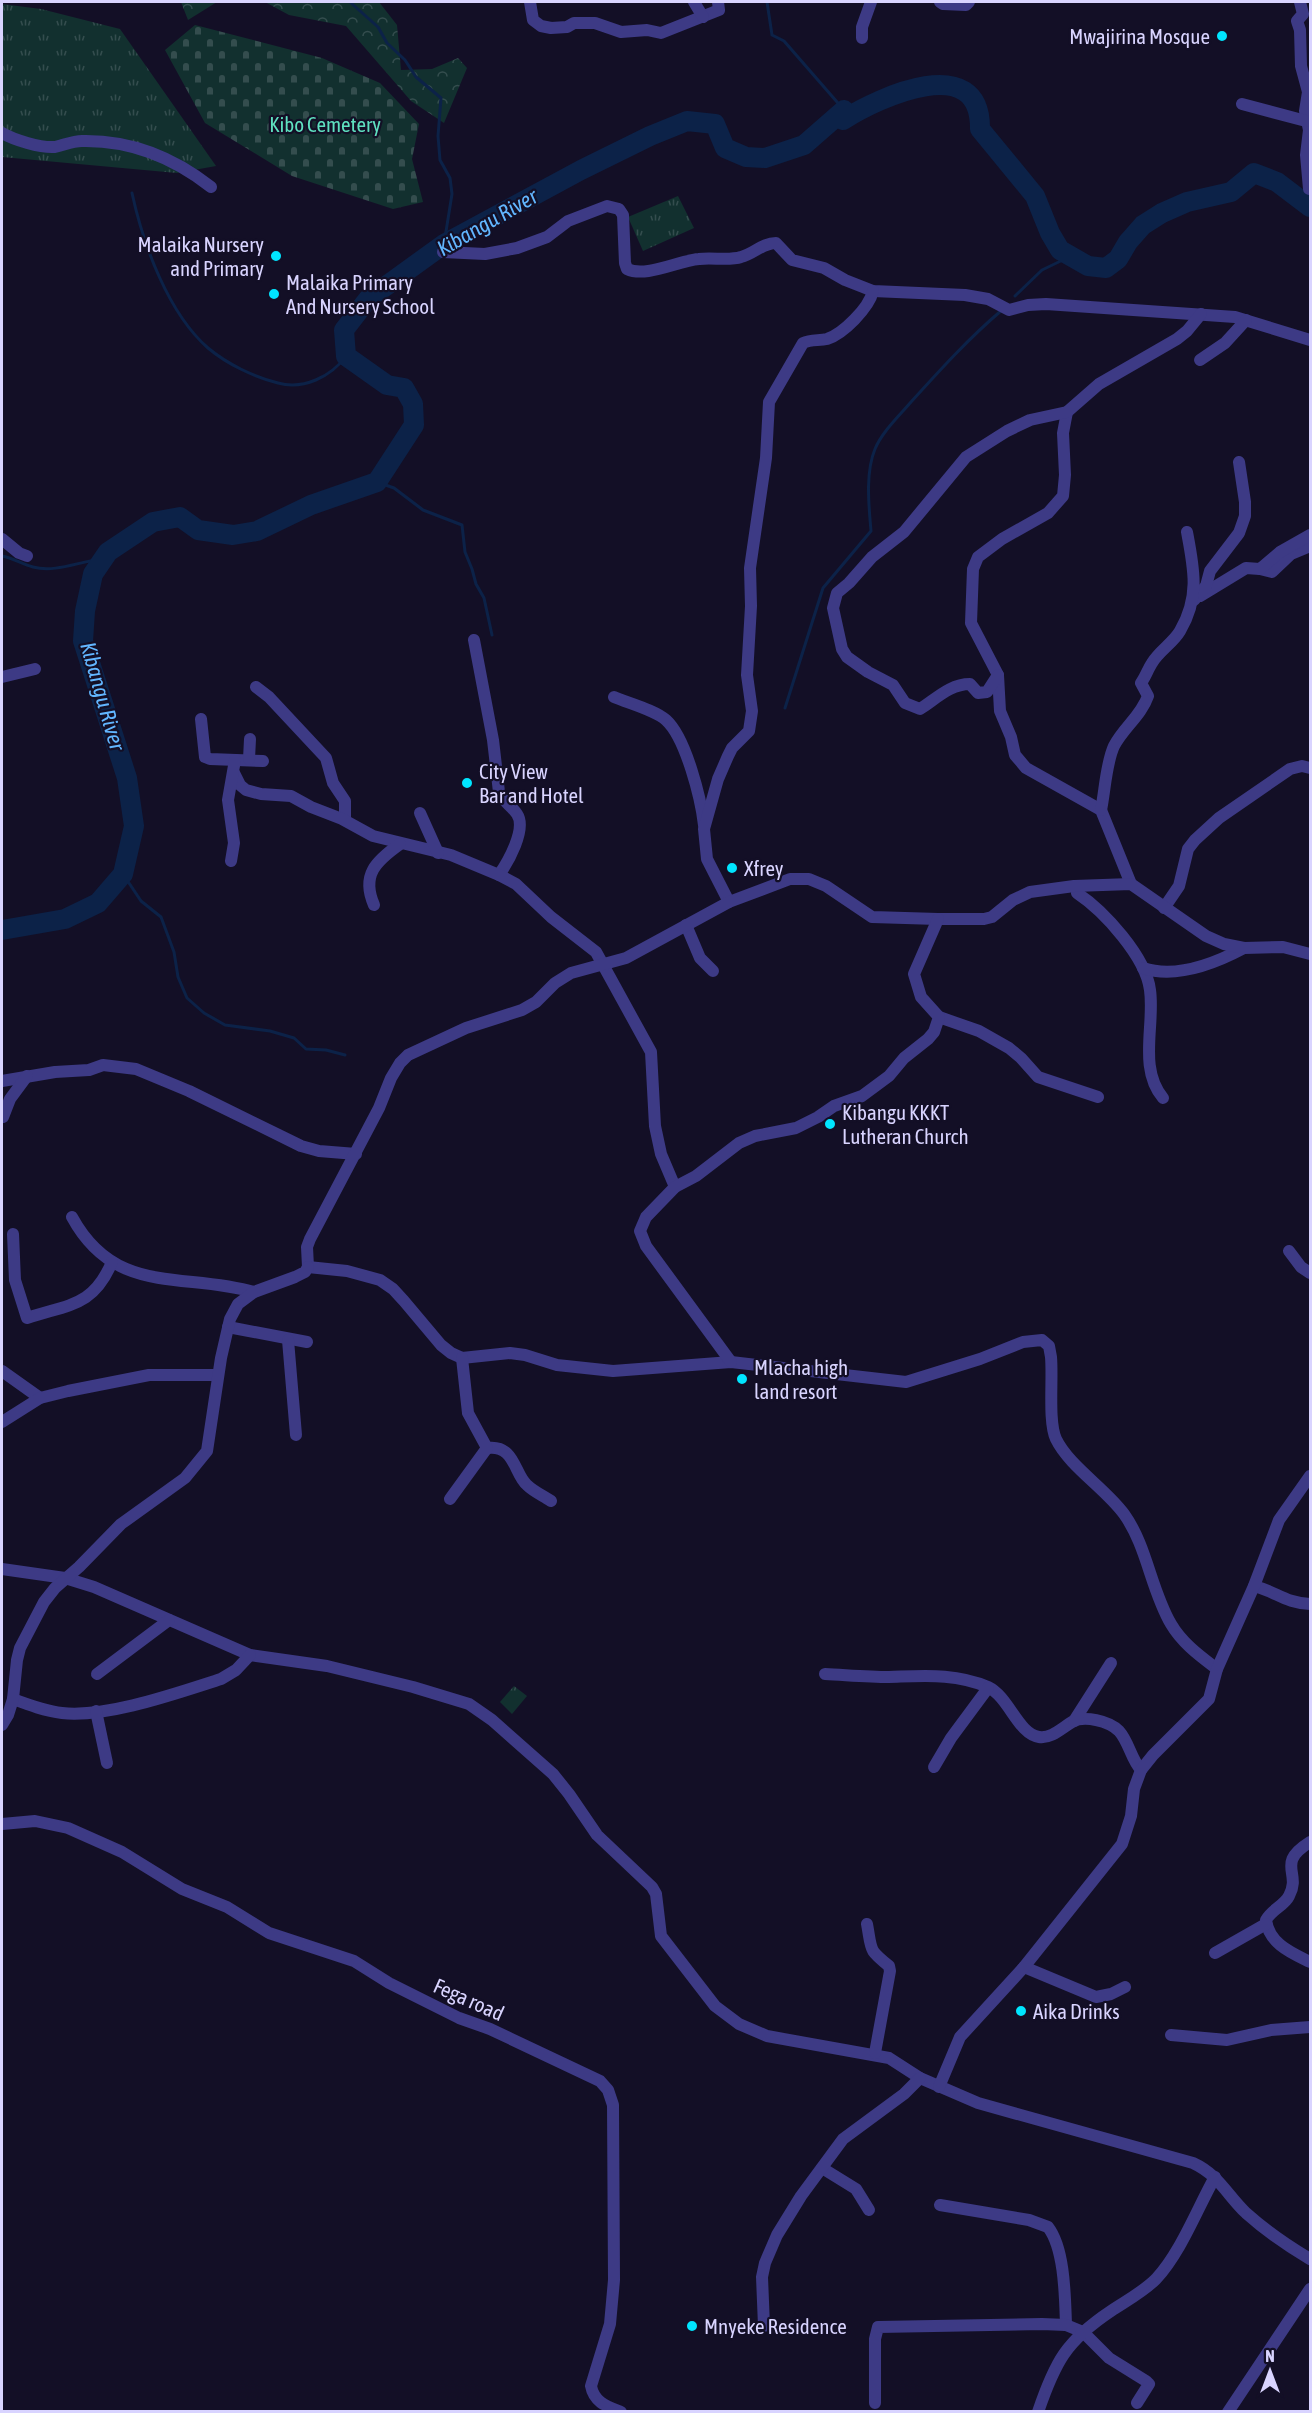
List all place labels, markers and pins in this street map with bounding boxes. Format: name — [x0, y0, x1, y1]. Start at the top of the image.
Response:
place label: Mwajirina Mosque — [1069, 24, 1210, 48]
marker: Mwajirina Mosque — [1215, 29, 1229, 43]
place label: Malaika Nursery and Primary — [138, 232, 264, 280]
marker: Malaika Nursery and Primary — [269, 249, 283, 263]
place label: Malaika Primary And Nursery School — [286, 270, 435, 318]
marker: Malaika Primary And Nursery School — [267, 287, 281, 301]
place label: City View Bar and Hotel — [479, 759, 584, 807]
marker: City View Bar and Hotel — [460, 776, 474, 790]
place label: Xfrey — [744, 856, 784, 880]
marker: Xfrey — [725, 861, 739, 875]
place label: Kibangu KKKT Lutheran Church — [842, 1100, 969, 1148]
marker: Kibangu KKKT Lutheran Church — [823, 1117, 837, 1131]
place label: Mlacha high land resort — [754, 1355, 848, 1403]
marker: Mlacha high land resort — [735, 1372, 749, 1386]
place label: Aika Drinks — [1033, 1999, 1120, 2023]
marker: Aika Drinks — [1014, 2004, 1028, 2018]
place label: Mnyeke Residence — [704, 2314, 847, 2338]
marker: Mnyeke Residence — [685, 2319, 699, 2333]

